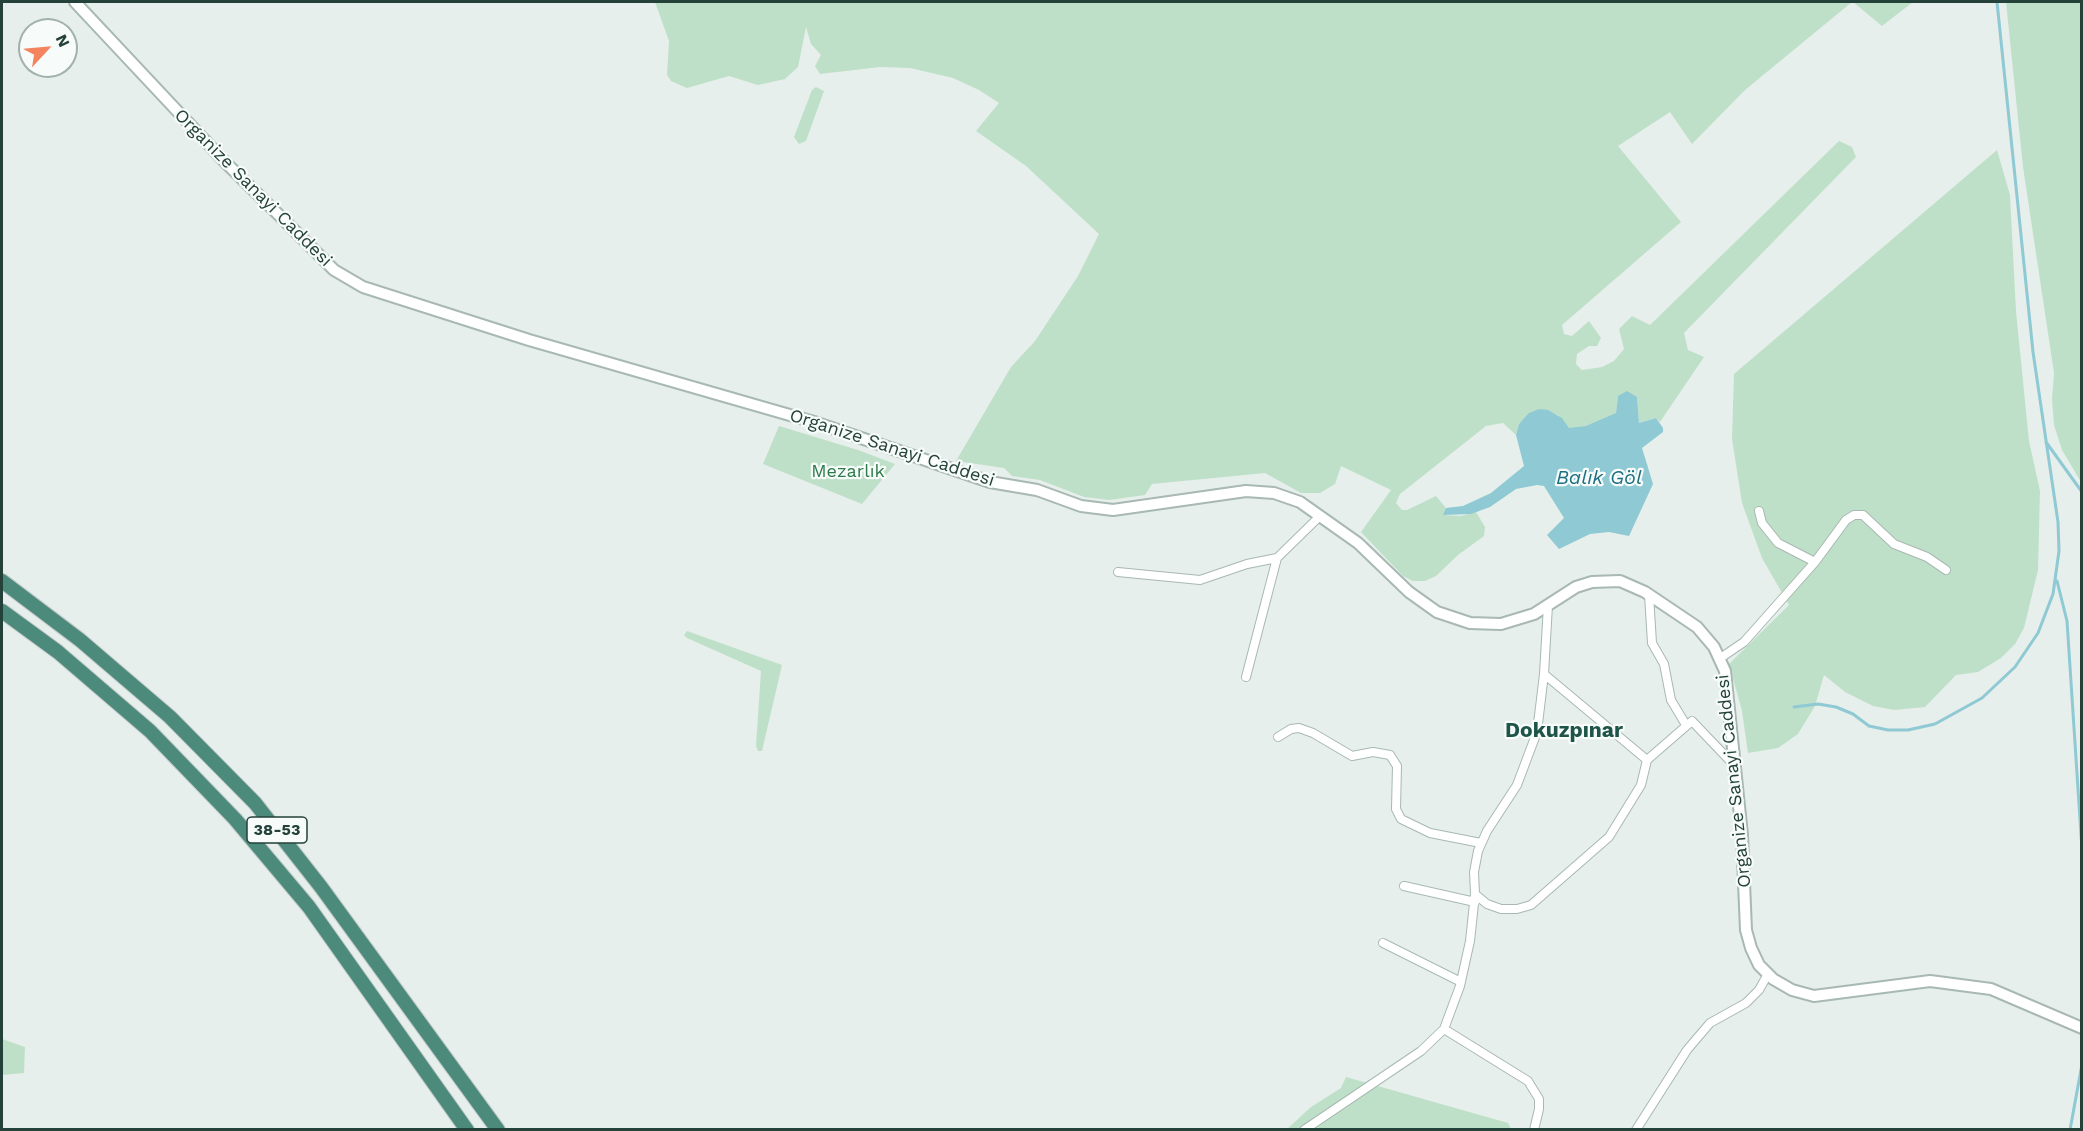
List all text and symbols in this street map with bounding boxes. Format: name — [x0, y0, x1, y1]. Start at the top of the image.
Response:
north arrow — [18, 18, 78, 78]
text: N — [52, 31, 74, 50]
street label: Organize Sanayi Caddesi — [170, 105, 336, 271]
street label: Organize Sanayi Caddesi — [787, 405, 997, 491]
park label: Mezarlık — [811, 461, 885, 483]
water label: Balık Göl — [1556, 466, 1642, 490]
street label: Organize Sanayi Caddesi — [1712, 673, 1756, 889]
district label: Dokuzpınar — [1505, 718, 1623, 744]
road number: 38-53 — [247, 817, 307, 843]

